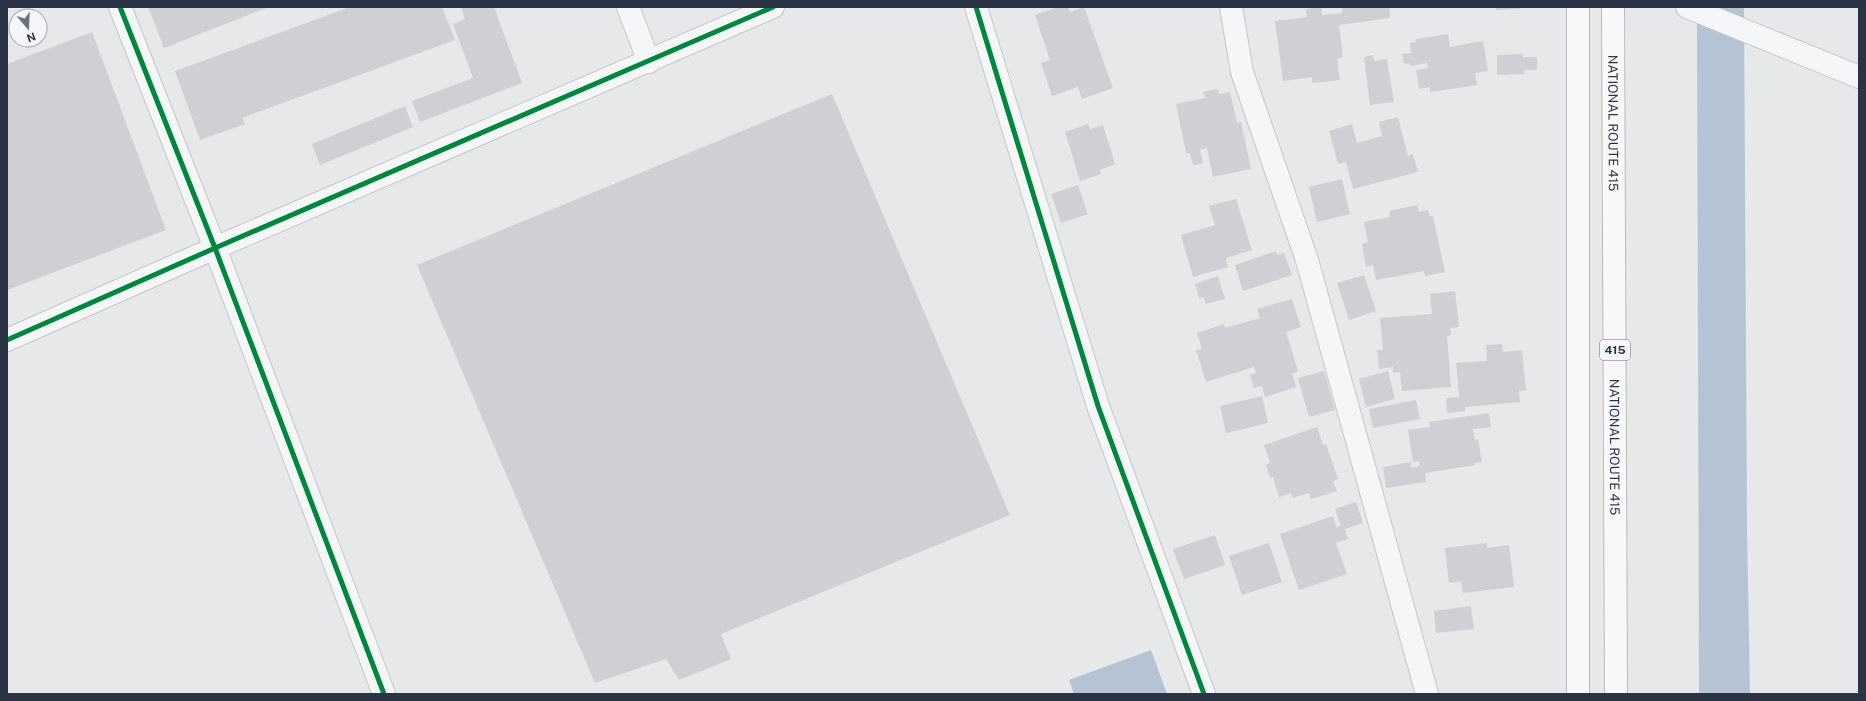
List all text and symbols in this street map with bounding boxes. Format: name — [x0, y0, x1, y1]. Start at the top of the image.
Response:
north arrow — [8, 8, 48, 48]
text: N — [25, 30, 37, 45]
street label: NATIONAL ROUTE 415 — [1605, 55, 1621, 191]
road number: 415 — [1600, 340, 1630, 360]
street label: NATIONAL ROUTE 415 — [1607, 379, 1622, 515]

